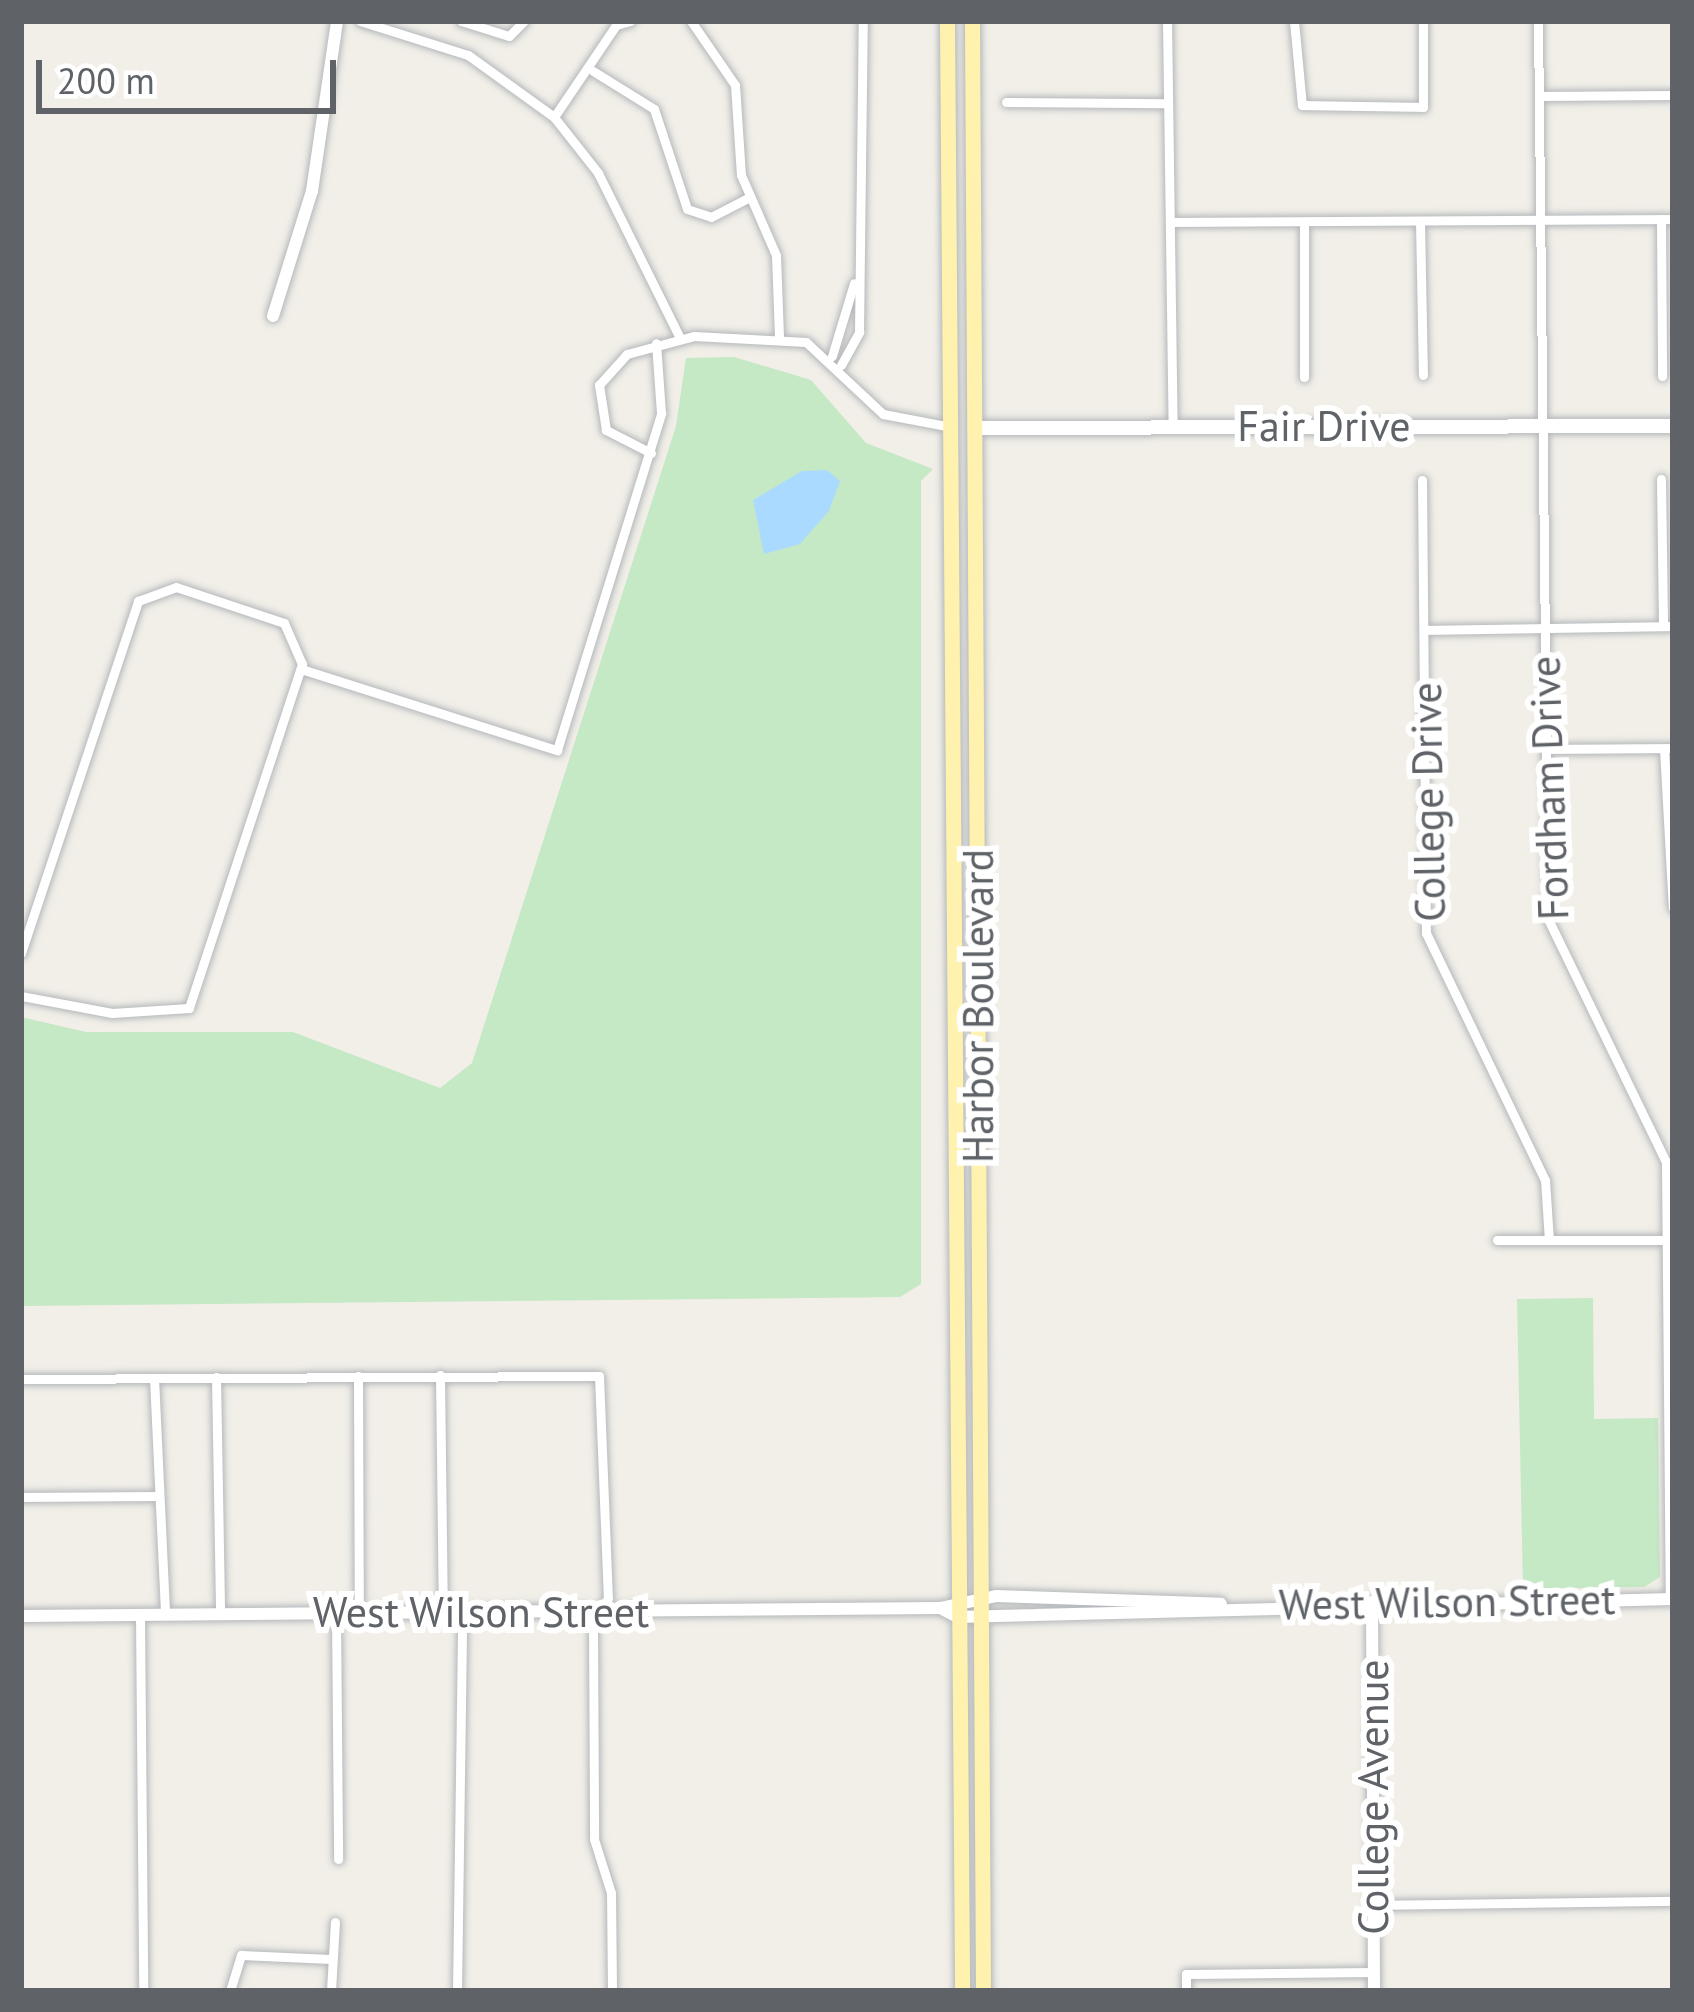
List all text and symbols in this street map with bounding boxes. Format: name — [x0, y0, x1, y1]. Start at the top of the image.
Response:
scale bar — [42, 36, 342, 110]
text: 200 m — [57, 57, 155, 104]
street label: Fair Drive — [1237, 401, 1411, 451]
street label: Fordham Drive — [1519, 655, 1579, 921]
street label: College Drive — [1401, 682, 1455, 922]
street label: Harbor Boulevard — [953, 849, 1003, 1163]
street label: West Wilson Street — [1278, 1574, 1616, 1630]
street label: West Wilson Street — [312, 1587, 650, 1637]
street label: College Avenue — [1348, 1659, 1398, 1935]

